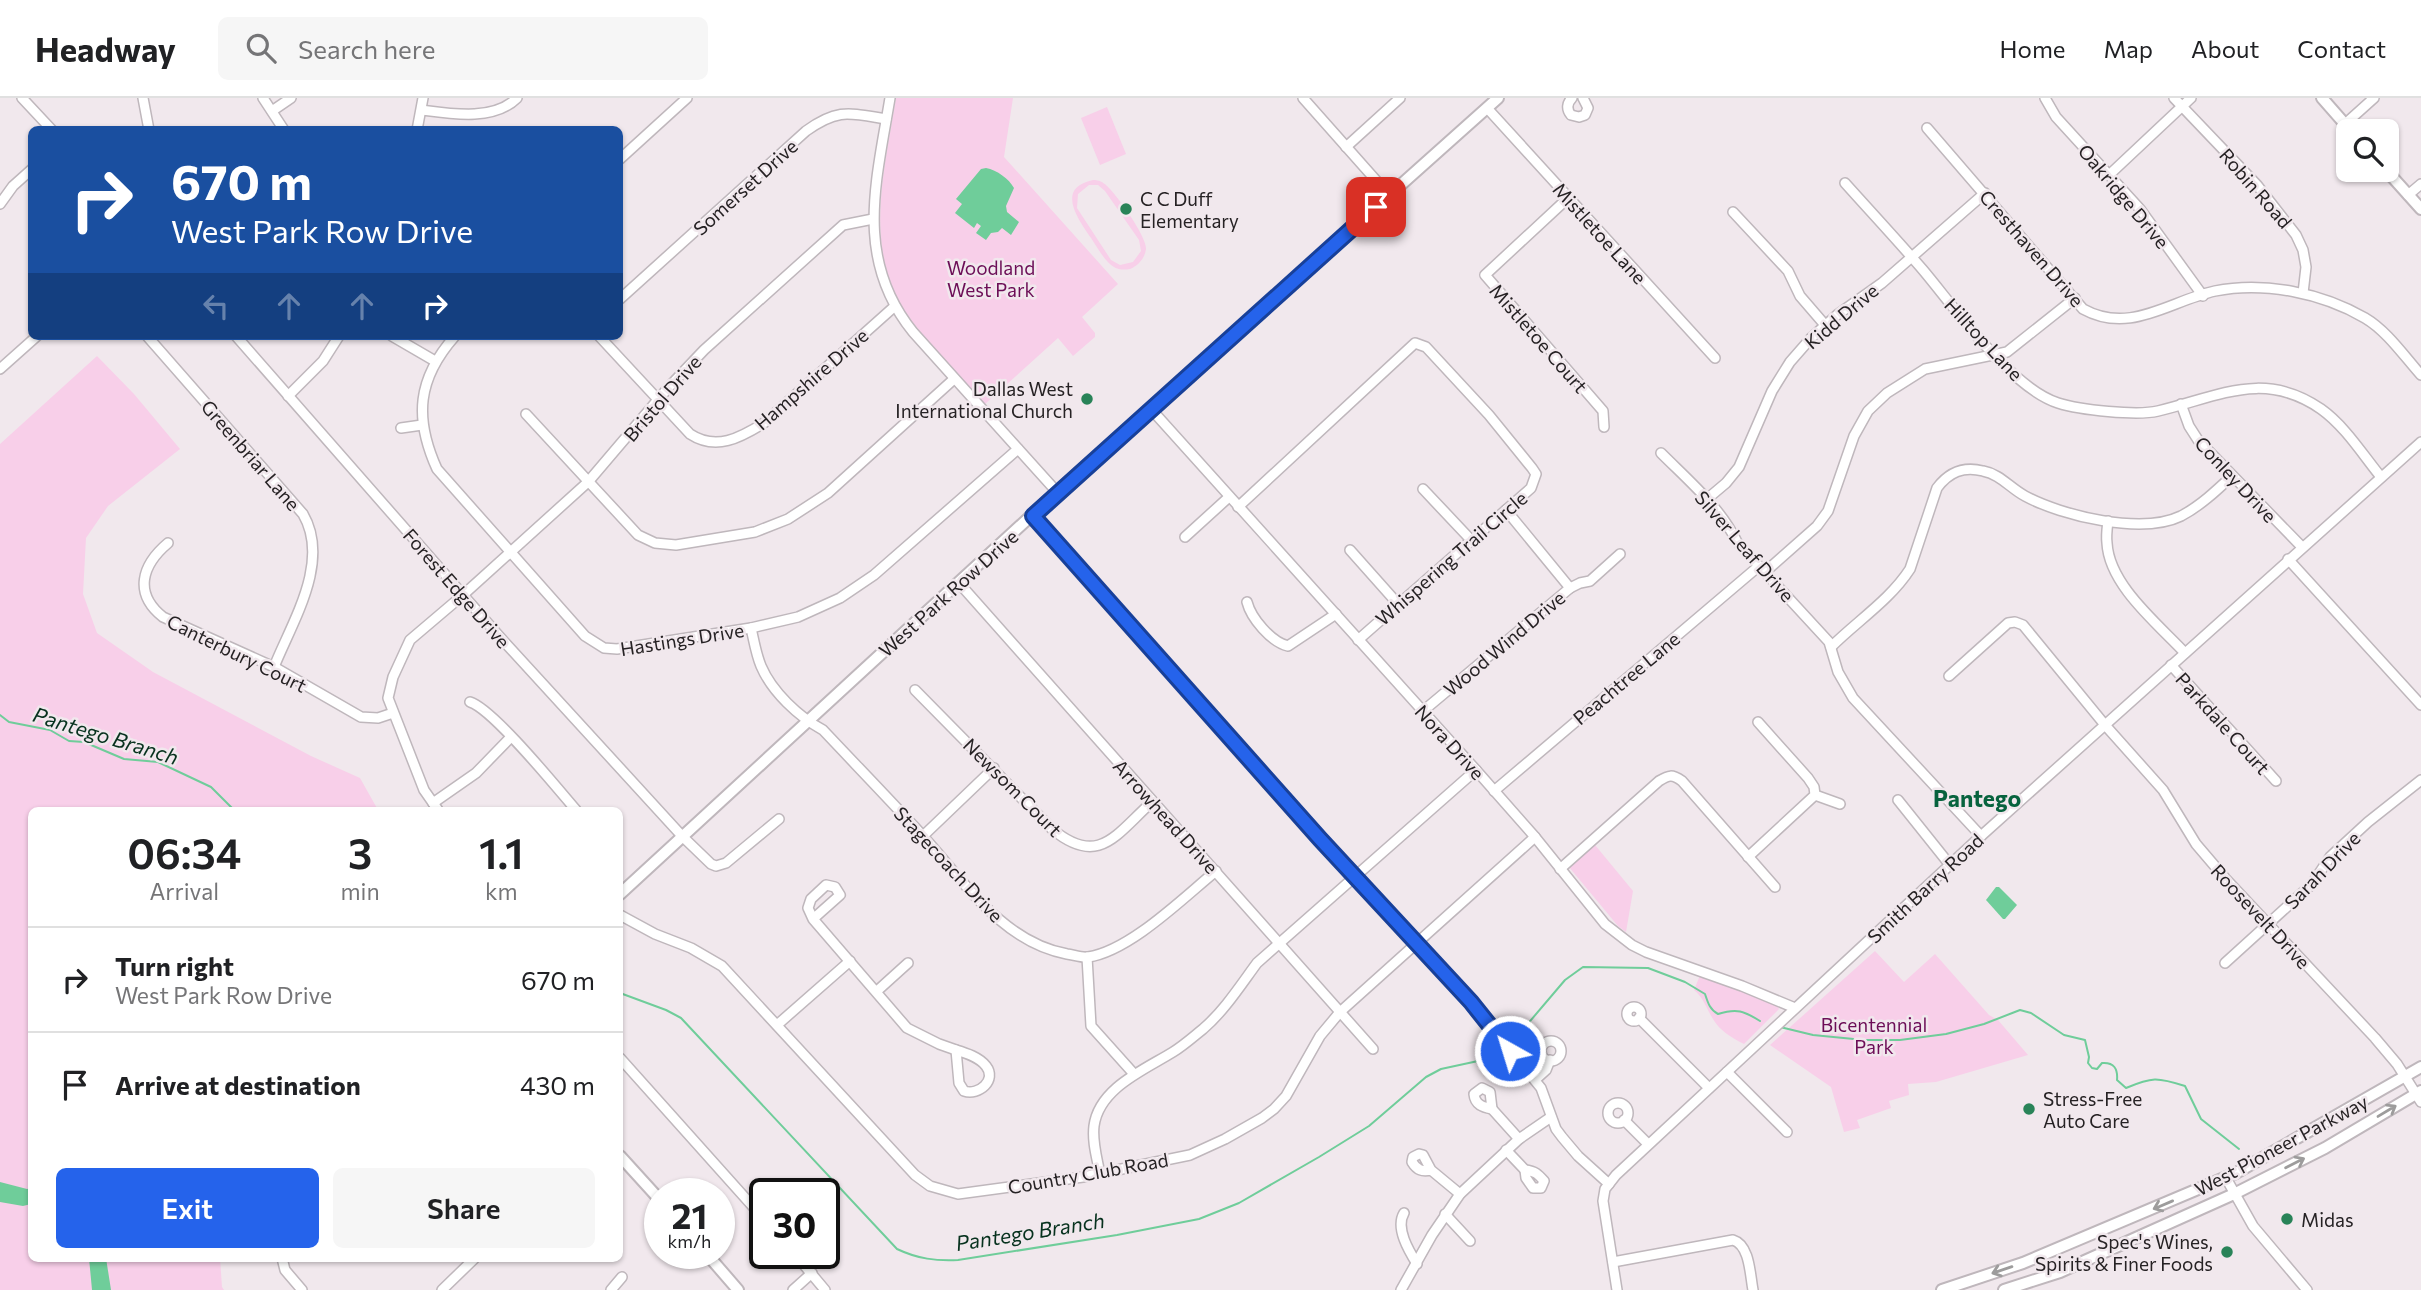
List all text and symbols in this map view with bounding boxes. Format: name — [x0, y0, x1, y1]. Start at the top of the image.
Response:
search box — [218, 17, 708, 80]
text: Headway — [35, 28, 176, 69]
icon: search — [242, 29, 280, 67]
text: Search here — [298, 33, 436, 64]
text: Home — [2000, 34, 2066, 63]
text: Map — [2104, 34, 2153, 63]
text: About — [2191, 34, 2259, 63]
text: Contact — [2297, 34, 2386, 63]
map controls — [2336, 119, 2399, 182]
button: search — [2336, 119, 2399, 182]
street label: Somerset Drive — [688, 134, 802, 240]
street label: Oakridge Drive — [2074, 139, 2174, 253]
street label: Robin Road — [2215, 143, 2297, 233]
text: 670 m — [171, 150, 312, 210]
icon: right — [56, 154, 147, 245]
pin — [1346, 177, 1406, 237]
street label: Mistletoe Lane — [1548, 178, 1652, 288]
street label: Cresthaven Drive — [1975, 185, 2089, 311]
place label: C C Duff Elementary — [1140, 187, 1239, 232]
icon: arrive — [1357, 188, 1395, 226]
marker: C C Duff Elementary — [1118, 201, 1134, 217]
text: West Park Row Drive — [171, 210, 473, 250]
park label: Woodland West Park — [947, 256, 1035, 301]
street label: Mistletoe Court — [1485, 279, 1593, 397]
street label: Kidd Drive — [1799, 279, 1883, 353]
icon: left — [197, 287, 235, 325]
icon: ahead — [270, 287, 308, 325]
icon: ahead — [343, 287, 381, 325]
icon: right — [416, 287, 454, 325]
street label: Hilltop Lane — [1940, 293, 2028, 385]
street label: Hampshire Drive — [749, 323, 873, 435]
street label: Bristol Drive — [618, 350, 706, 446]
place label: Dallas West International Church — [895, 377, 1073, 422]
marker: Dallas West International Church — [1079, 391, 1095, 407]
street label: Greenbriar Lane — [197, 395, 305, 515]
street label: Conley Drive — [2190, 431, 2282, 527]
street label: Whispering Trail Circle — [1371, 486, 1531, 630]
street label: Silver Leaf Drive — [1691, 486, 1799, 606]
street label: Forest Edge Drive — [399, 523, 515, 653]
street label: West Park Row Drive — [874, 524, 1022, 662]
street label: Wood Wind Drive — [1439, 586, 1569, 700]
street label: Canterbury Court — [163, 609, 311, 697]
street label: Hastings Drive — [619, 618, 745, 660]
street label: Peachtree Lane — [1568, 627, 1684, 729]
street label: Parkdale Court — [2171, 667, 2275, 779]
street label: Nora Drive — [1410, 700, 1490, 784]
water label: Pantego Branch — [30, 701, 182, 769]
street label: Newsom Court — [959, 733, 1067, 841]
street label: Arrowhead Drive — [1109, 754, 1223, 878]
district label: Pantego — [1933, 784, 2021, 812]
street label: Stagecoach Drive — [890, 802, 1008, 926]
text: 06:34 — [127, 826, 241, 878]
text: 3 — [348, 826, 372, 878]
text: 1.1 — [479, 826, 524, 878]
street label: Sarah Drive — [2279, 826, 2365, 914]
street label: Smith Barry Road — [1862, 828, 1988, 948]
street label: Roosevelt Drive — [2207, 859, 2315, 973]
text: Arrival — [149, 877, 219, 905]
text: min — [341, 877, 380, 905]
text: km — [485, 877, 518, 905]
text: Turn right — [115, 950, 234, 981]
icon: right — [56, 961, 94, 999]
text: 670 m — [521, 964, 595, 995]
text: West Park Row Drive — [115, 981, 332, 1009]
park label: Bicentennial Park — [1821, 1013, 1927, 1058]
position arrow — [1473, 1014, 1547, 1088]
icon: arrive — [56, 1066, 94, 1104]
text: Arrive at destination — [115, 1069, 361, 1100]
text: 430 m — [520, 1069, 595, 1100]
place label: Stress-Free Auto Care — [2043, 1087, 2142, 1132]
street label: West Pioneer Parkway — [2191, 1090, 2372, 1200]
marker: Stress-Free Auto Care — [2021, 1101, 2037, 1117]
one-way arrow — [2376, 1104, 2396, 1118]
street label: Country Club Road — [1006, 1148, 1170, 1198]
one-way arrow — [2284, 1155, 2305, 1169]
button: Exit — [56, 1168, 319, 1248]
button: Share — [333, 1168, 595, 1248]
speed limit sign: 30 — [749, 1178, 840, 1269]
text: 21 — [672, 1193, 707, 1236]
one-way arrow — [2153, 1199, 2174, 1212]
water label: Pantego Branch — [954, 1207, 1106, 1255]
place label: Midas — [2301, 1208, 2354, 1231]
marker: Midas — [2279, 1211, 2295, 1227]
text: km/h — [668, 1230, 711, 1252]
place label: Spec's Wines, Spirits & Finer Foods — [2035, 1230, 2213, 1275]
marker: Spec's Wines, Spirits & Finer Foods — [2219, 1244, 2235, 1260]
one-way arrow — [1992, 1265, 2014, 1277]

